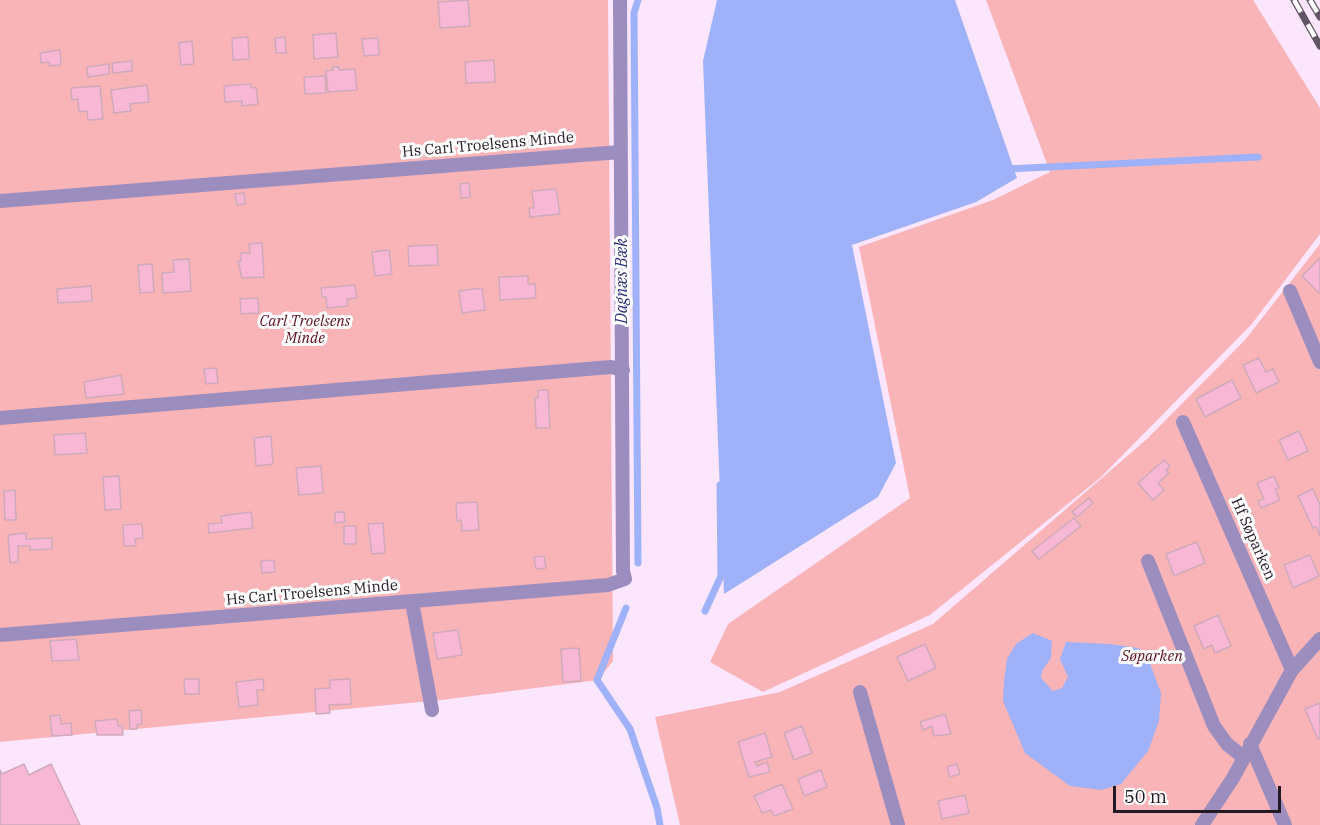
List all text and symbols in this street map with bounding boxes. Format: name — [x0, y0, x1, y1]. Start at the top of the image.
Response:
street label: Hs Carl Troelsens Minde — [401, 129, 575, 161]
water label: Dagnæs Bæk — [612, 238, 632, 324]
park label: Carl Troelsens Minde — [260, 313, 350, 348]
street label: Hf Søparken — [1227, 495, 1279, 583]
street label: Hs Carl Troelsens Minde — [225, 577, 399, 609]
park label: Søparken — [1121, 648, 1183, 666]
scale bar — [1116, 774, 1284, 812]
text: 50 m — [1124, 785, 1167, 808]

